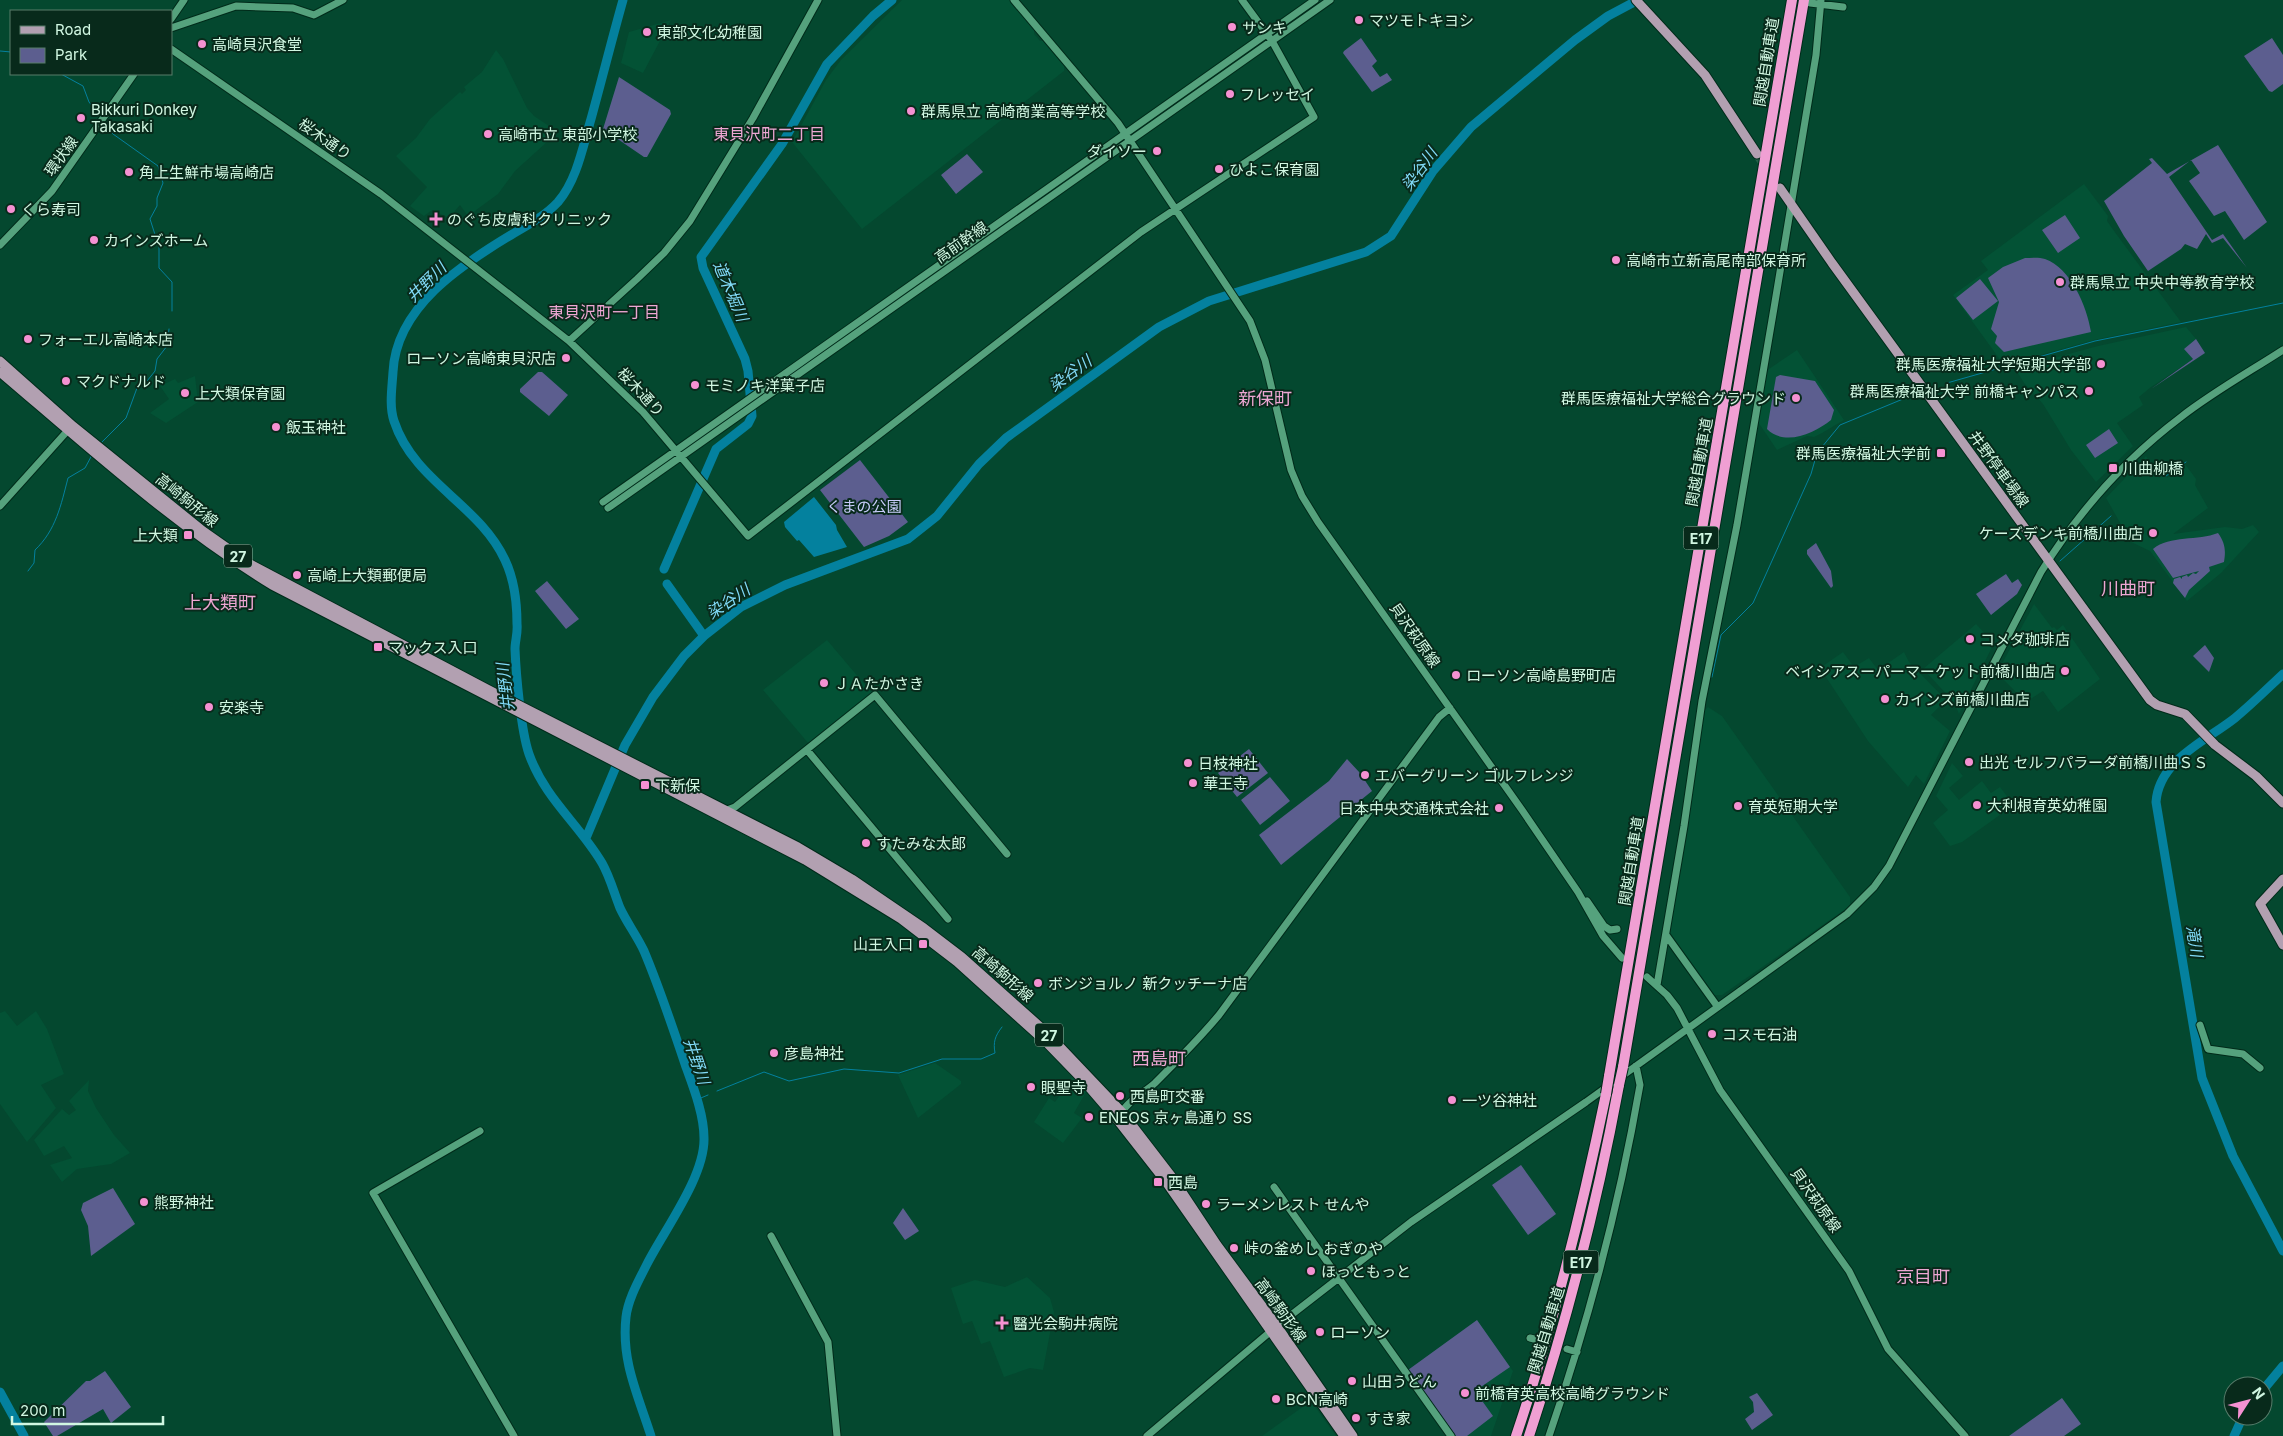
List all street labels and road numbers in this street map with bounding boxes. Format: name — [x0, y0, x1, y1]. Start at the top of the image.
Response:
street label: 関越自動車道 — [1750, 16, 1782, 108]
street label: 桜木通り — [295, 114, 355, 164]
street label: 環状線 — [40, 132, 82, 180]
street label: 高前幹線 — [931, 217, 991, 267]
street label: 桜木通り — [614, 364, 668, 420]
street label: 関越自動車道 — [1682, 416, 1716, 508]
street label: 井野停車場線 — [1965, 427, 2033, 511]
street label: 高崎駒形線 — [152, 469, 222, 531]
road number: E17 — [1684, 526, 1718, 550]
road number: 27 — [224, 544, 252, 568]
street label: 貝沢萩原線 — [1386, 599, 1444, 671]
street label: 関越自動車道 — [1615, 815, 1647, 907]
street label: 高崎駒形線 — [968, 942, 1038, 1006]
road number: 27 — [1035, 1024, 1063, 1046]
street label: 貝沢萩原線 — [1787, 1164, 1845, 1236]
road number: E17 — [1564, 1250, 1598, 1274]
street label: 高崎駒形線 — [1251, 1274, 1311, 1346]
street label: 関越自動車道 — [1524, 1284, 1568, 1376]

